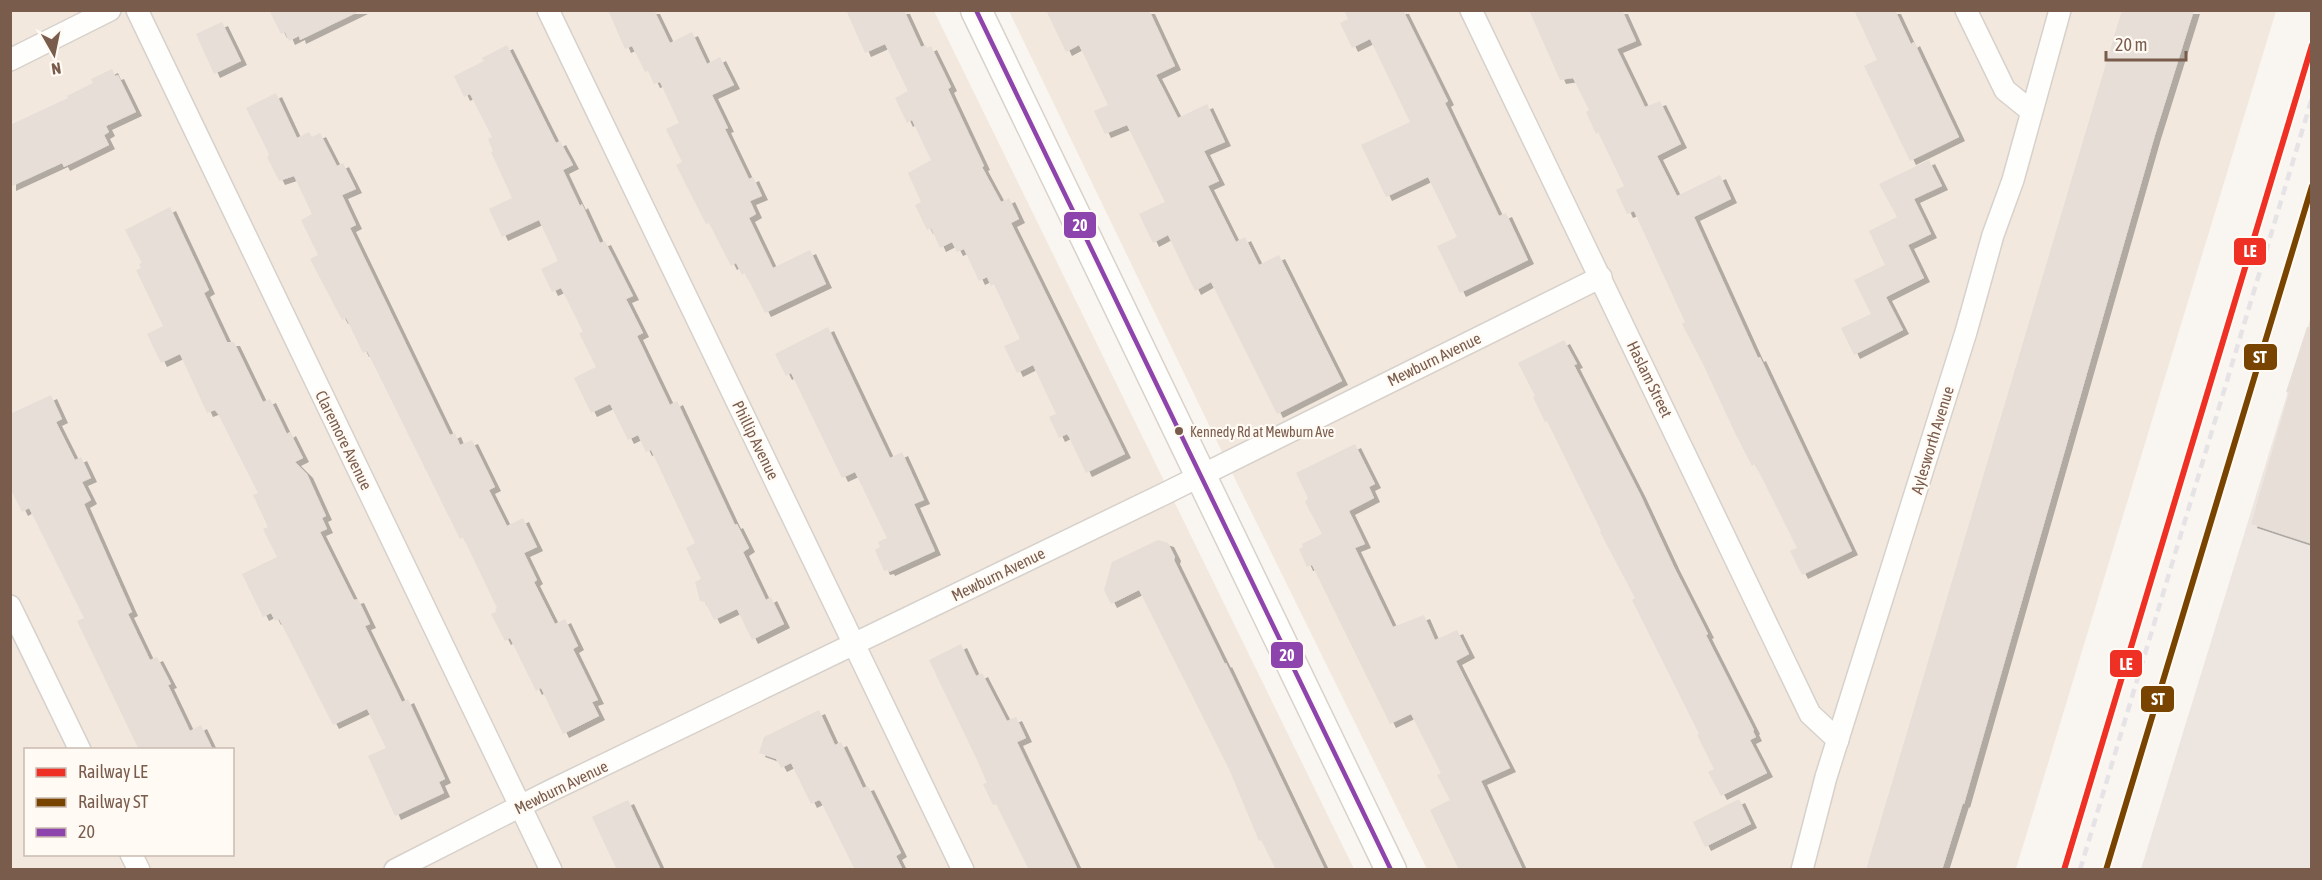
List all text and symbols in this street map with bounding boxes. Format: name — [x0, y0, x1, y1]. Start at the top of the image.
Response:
north arrow — [24, 24, 84, 84]
scale bar — [2106, 24, 2186, 62]
text: 20 m — [2115, 34, 2147, 55]
text: N — [50, 59, 62, 78]
line badge: 20 — [1063, 211, 1097, 239]
text: 20 — [1072, 216, 1088, 234]
line badge: LE — [2233, 237, 2267, 266]
text: LE — [2243, 242, 2257, 260]
street label: Mewburn Avenue — [1384, 329, 1484, 389]
street label: Haslam Street — [1624, 338, 1676, 421]
line badge: ST — [2243, 343, 2278, 371]
text: ST — [2253, 348, 2268, 366]
street label: Aylesworth Avenue — [1907, 384, 1958, 496]
street label: Claremore Avenue — [312, 387, 376, 493]
street label: Phillip Avenue — [728, 398, 783, 483]
place label: Kennedy Rd at Mewburn Ave — [1190, 424, 1334, 440]
marker: Kennedy Rd at Mewburn Ave — [1173, 425, 1185, 437]
street label: Mewburn Avenue — [948, 544, 1048, 604]
line badge: 20 — [1270, 641, 1304, 669]
text: 20 — [1279, 646, 1295, 664]
line badge: LE — [2109, 649, 2143, 678]
text: LE — [2119, 655, 2133, 673]
line badge: ST — [2140, 685, 2175, 713]
text: ST — [2151, 690, 2166, 708]
legend — [24, 748, 234, 856]
street label: Mewburn Avenue — [511, 757, 611, 817]
text: Railway LE — [78, 761, 148, 782]
text: Railway ST — [78, 791, 148, 812]
text: 20 — [78, 821, 95, 842]

